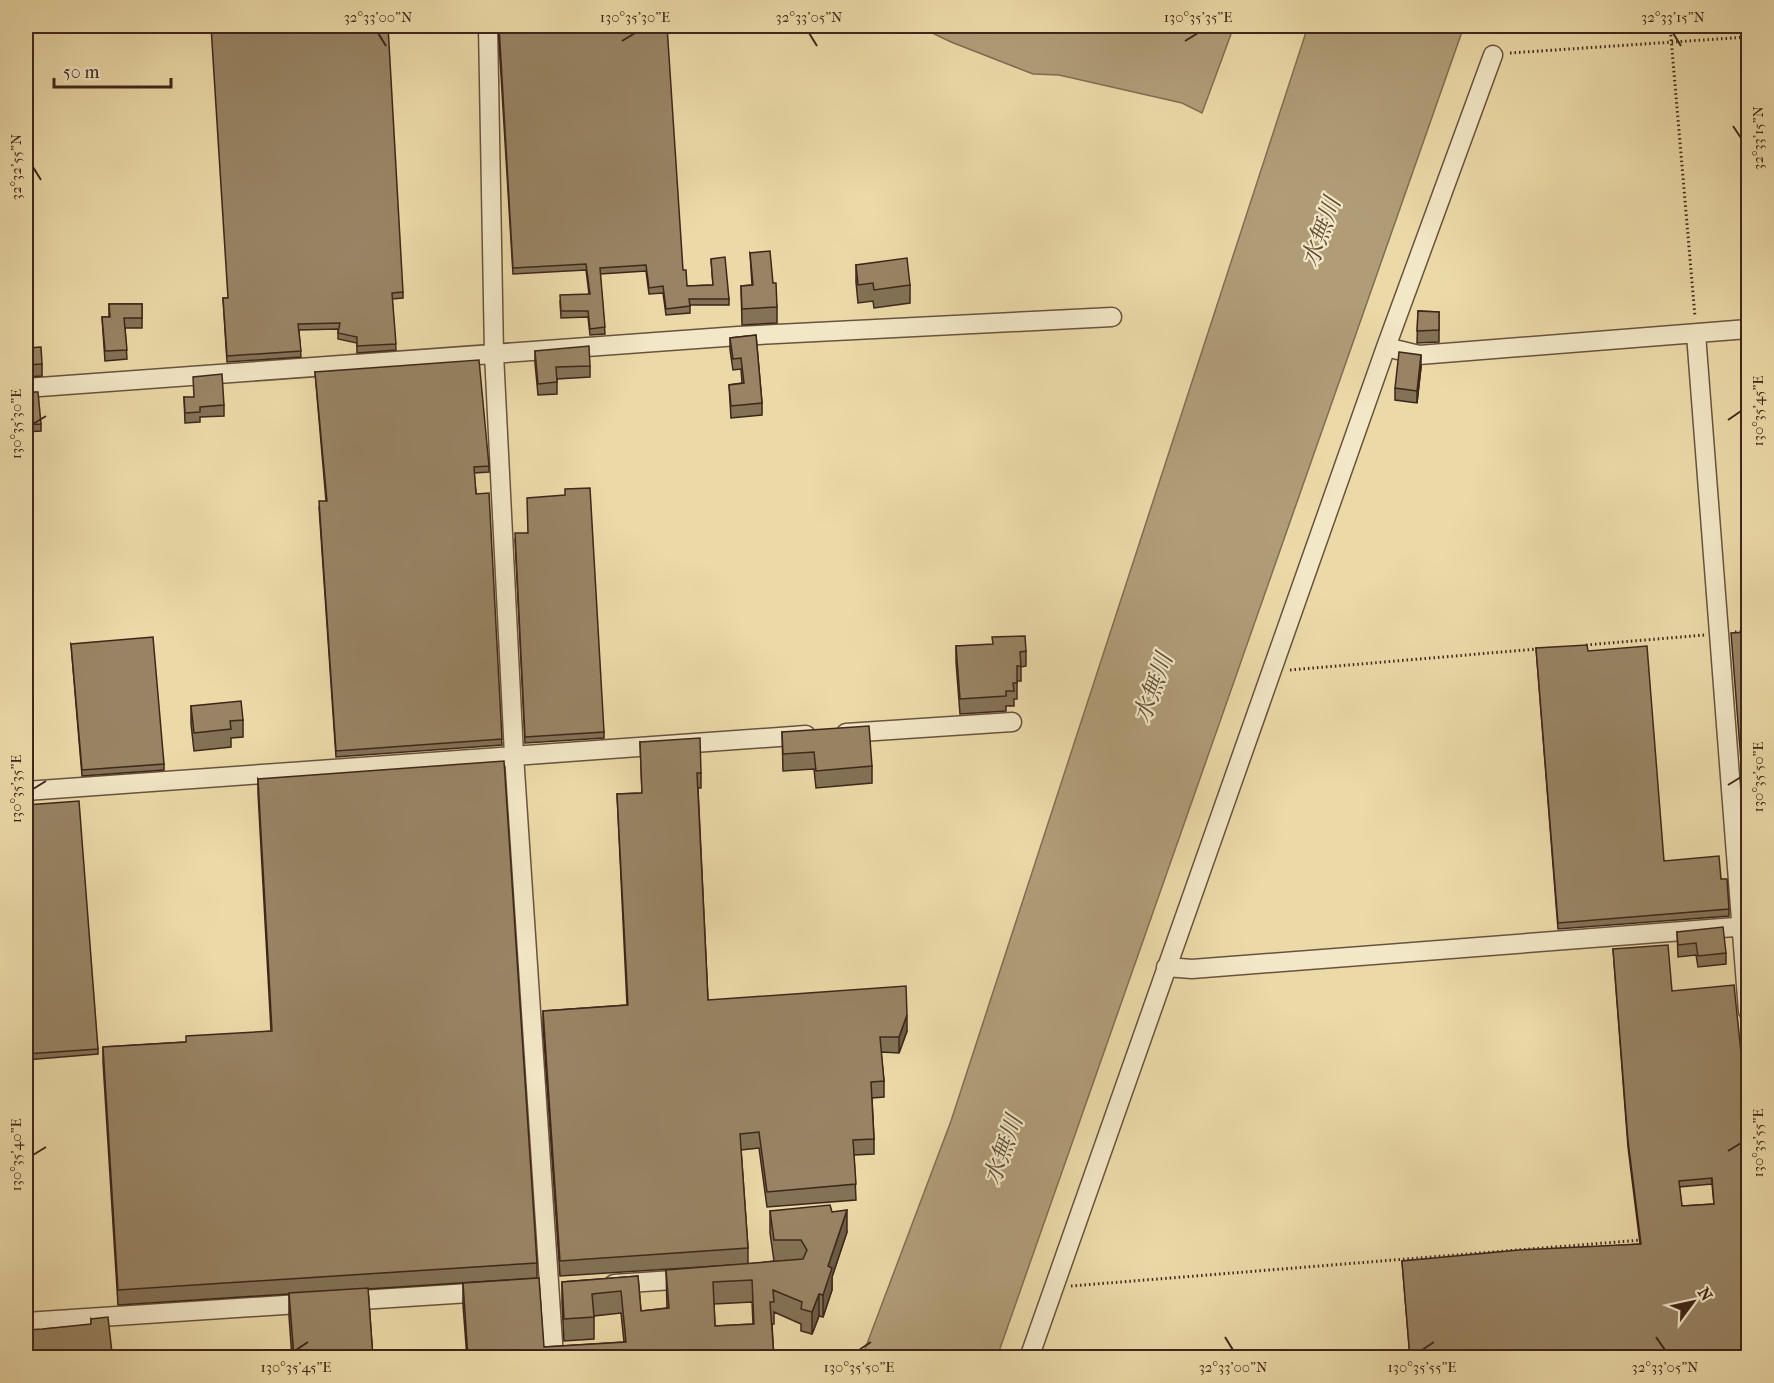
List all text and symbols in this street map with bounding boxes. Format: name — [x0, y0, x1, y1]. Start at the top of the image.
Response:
text: 32°33'00"N — [344, 8, 413, 26]
text: 130°35'30"E — [600, 8, 670, 26]
text: 32°33'05"N — [776, 8, 843, 26]
text: 130°35'35"E — [1164, 8, 1232, 26]
text: 32°33'15"N — [1641, 8, 1706, 26]
scale bar — [54, 51, 171, 89]
text: 50 m — [63, 62, 100, 83]
text: 32°33'15"N — [1749, 105, 1767, 170]
text: 32°32'55"N — [7, 133, 25, 200]
water label: 水無川 — [1296, 191, 1347, 271]
text: 130°35'45"E — [1749, 375, 1767, 447]
text: 130°35'30"E — [7, 389, 25, 459]
water label: 水無川 — [1128, 647, 1179, 727]
text: 130°35'50"E — [1749, 742, 1767, 812]
text: 130°35'35"E — [7, 755, 25, 823]
water label: 水無川 — [978, 1109, 1029, 1189]
text: 130°35'55"E — [1749, 1109, 1767, 1177]
text: 130°35'40"E — [7, 1118, 25, 1192]
north arrow — [1663, 1272, 1723, 1332]
text: N — [1694, 1284, 1717, 1305]
text: 130°35'45"E — [260, 1358, 332, 1376]
text: 130°35'50"E — [824, 1358, 894, 1376]
text: 32°33'00"N — [1199, 1358, 1268, 1376]
text: 130°35'55"E — [1388, 1358, 1456, 1376]
text: 32°33'05"N — [1632, 1358, 1699, 1376]

